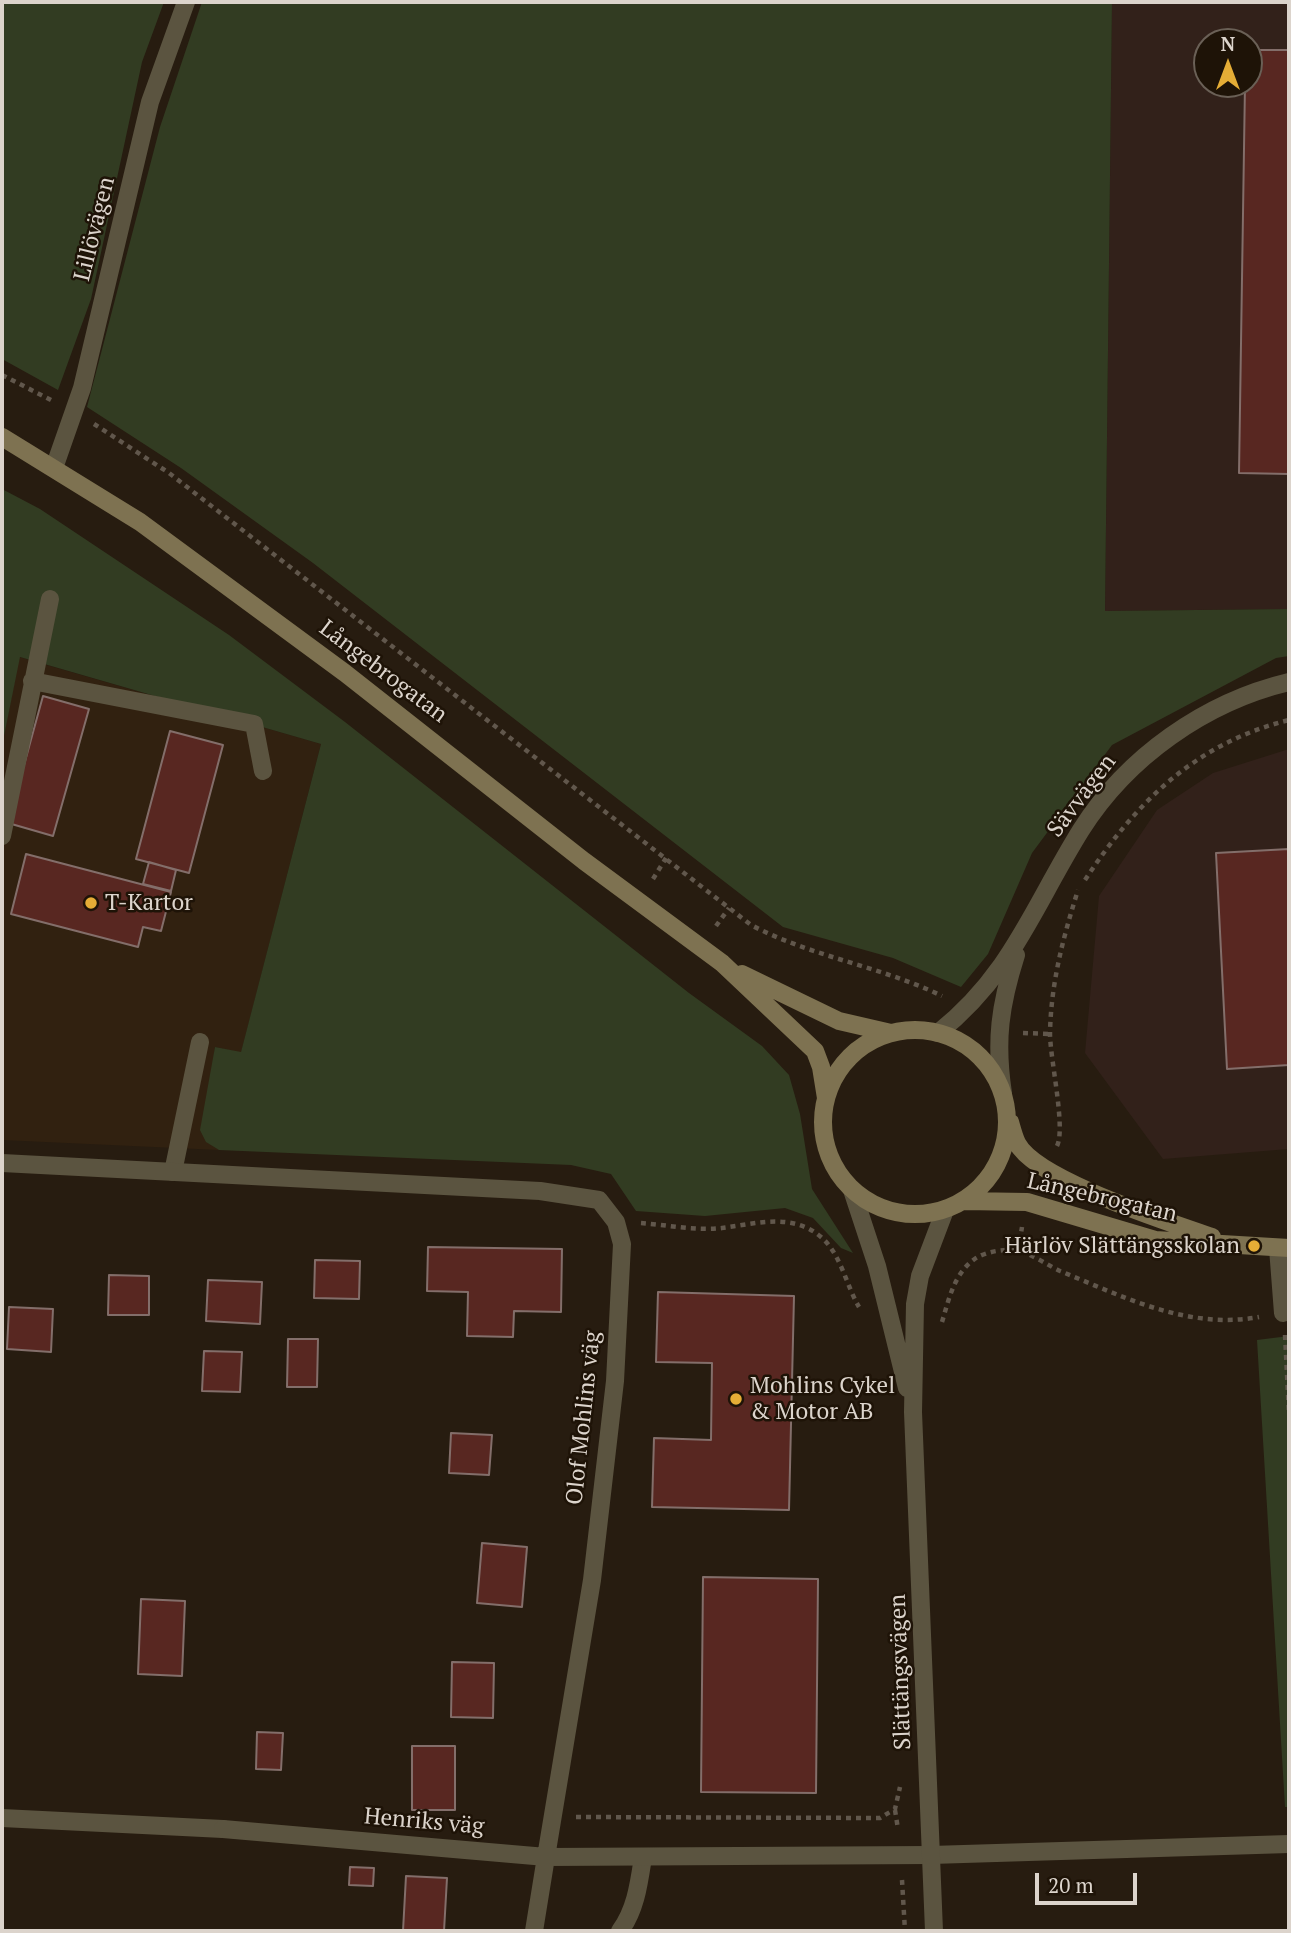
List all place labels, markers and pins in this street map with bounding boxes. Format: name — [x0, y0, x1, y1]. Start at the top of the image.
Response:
place label: T-Kartor — [105, 889, 193, 917]
marker: T-Kartor — [83, 895, 99, 911]
place label: Härlöv Slättängsskolan — [1005, 1232, 1240, 1260]
marker: Härlöv Slättängsskolan — [1246, 1238, 1262, 1254]
place label: Mohlins Cykel & Motor AB — [750, 1372, 895, 1426]
marker: Mohlins Cykel & Motor AB — [728, 1391, 744, 1407]

